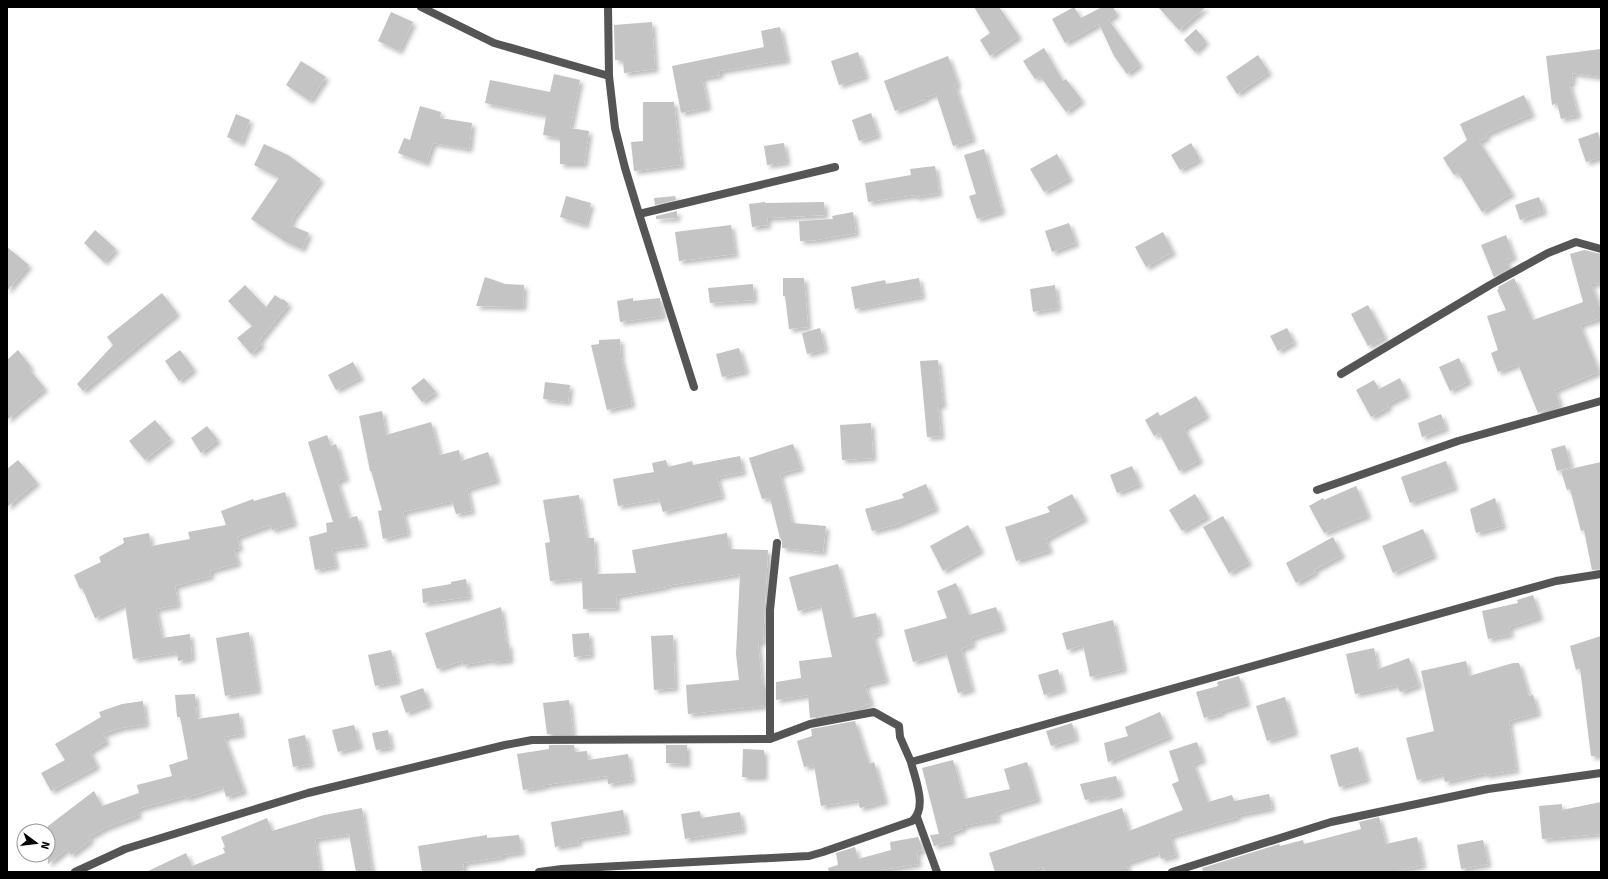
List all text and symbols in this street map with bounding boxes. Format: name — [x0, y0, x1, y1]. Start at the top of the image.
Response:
north arrow — [16, 823, 56, 863]
text: N — [38, 840, 52, 851]

